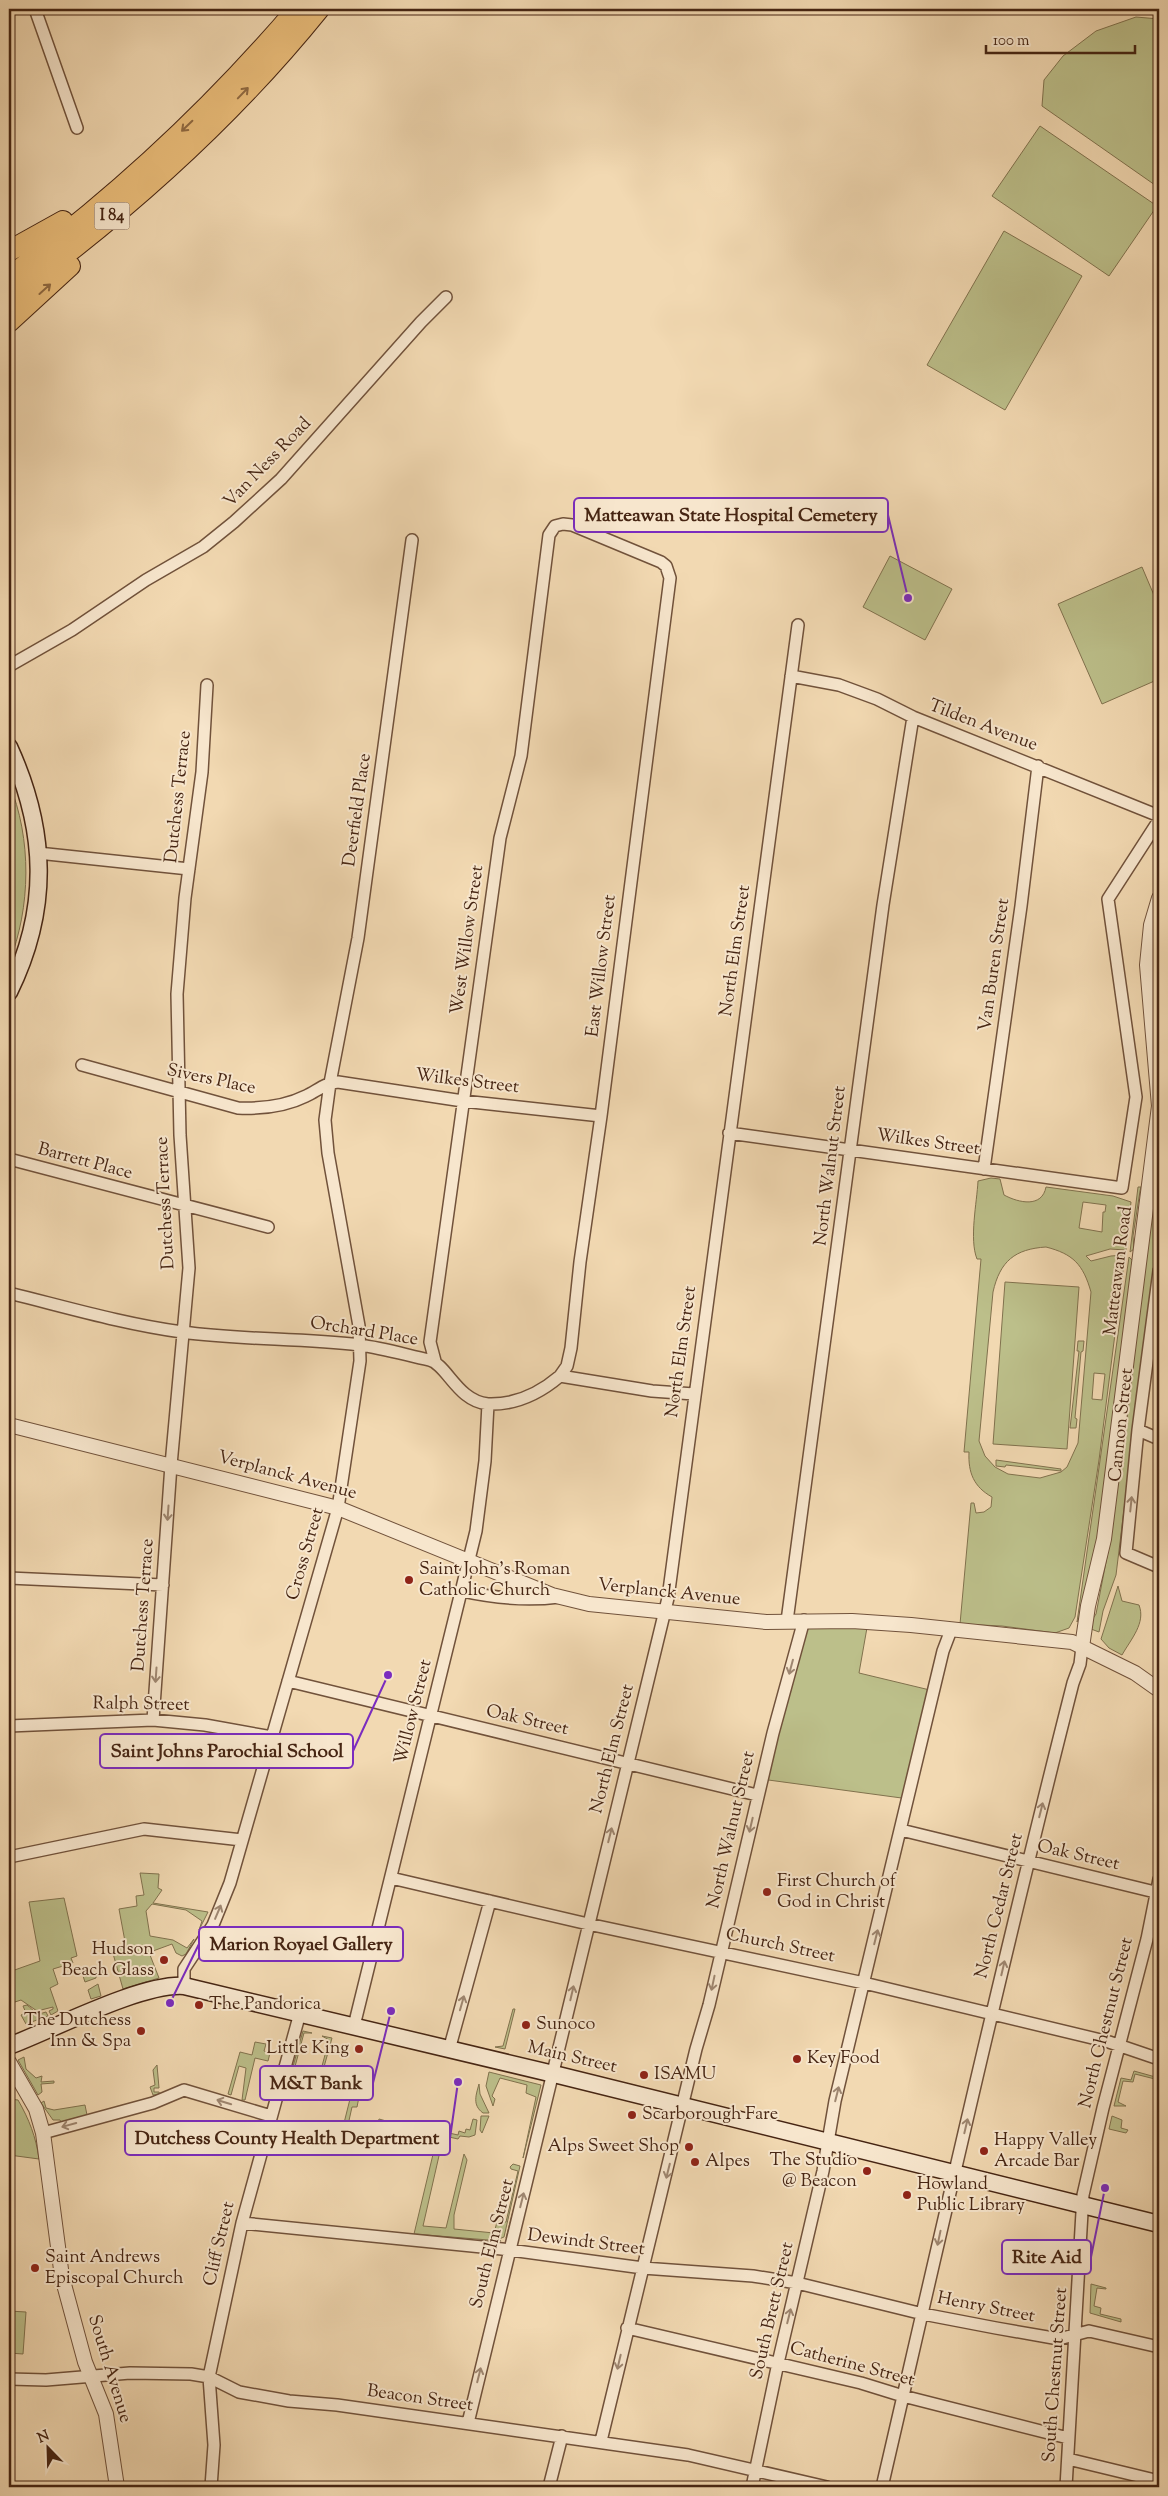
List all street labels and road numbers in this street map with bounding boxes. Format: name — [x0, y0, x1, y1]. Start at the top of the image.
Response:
road number: I 84 — [94, 202, 130, 230]
street label: Van Ness Road — [218, 412, 318, 514]
street label: Tilden Avenue — [925, 693, 1041, 759]
street label: Dutchess Terrace — [159, 729, 199, 865]
street label: Deerfield Place — [337, 752, 379, 868]
street label: West Willow Street — [445, 864, 491, 1016]
street label: North Elm Street — [714, 884, 758, 1018]
street label: East Willow Street — [580, 893, 624, 1039]
street label: Van Buren Street — [973, 897, 1017, 1033]
street label: Sivers Place — [164, 1058, 258, 1102]
street label: Wilkes Street — [414, 1063, 520, 1101]
street label: North Walnut Street — [808, 1085, 854, 1247]
street label: Wilkes Street — [874, 1123, 982, 1163]
street label: Dutchess Terrace — [150, 1136, 182, 1270]
street label: Barrett Place — [35, 1137, 135, 1187]
street label: Matteawan Road — [1098, 1205, 1140, 1337]
street label: North Elm Street — [660, 1285, 704, 1419]
street label: Orchard Place — [308, 1311, 420, 1353]
street label: Cannon Street — [1103, 1367, 1141, 1483]
street label: Verplanck Avenue — [214, 1445, 360, 1507]
street label: Cross Street — [280, 1505, 332, 1603]
street label: Dutchess Terrace — [126, 1538, 162, 1672]
street label: Verplanck Avenue — [596, 1573, 742, 1613]
street label: Willow Street — [388, 1657, 440, 1767]
street label: North Elm Street — [584, 1682, 642, 1816]
street label: Ralph Street — [92, 1691, 190, 1719]
street label: Oak Street — [483, 1699, 571, 1743]
street label: North Walnut Street — [701, 1749, 763, 1911]
street label: North Cedar Street — [969, 1831, 1031, 1981]
street label: Oak Street — [1034, 1834, 1122, 1878]
street label: Church Street — [723, 1922, 837, 1970]
street label: North Chestnut Street — [1073, 1935, 1141, 2111]
street label: Main Street — [525, 2035, 619, 2081]
street label: South Elm Street — [464, 2177, 522, 2311]
street label: Cliff Street — [198, 2199, 242, 2289]
street label: Dewindt Street — [526, 2223, 646, 2263]
street label: South Brett Street — [745, 2240, 801, 2382]
street label: Henry Street — [935, 2286, 1037, 2330]
street label: South Chestnut Street — [1037, 2287, 1075, 2463]
street label: South Avenue — [80, 2312, 138, 2426]
street label: Catherine Street — [787, 2336, 917, 2394]
street label: Beacon Street — [365, 2379, 475, 2419]

